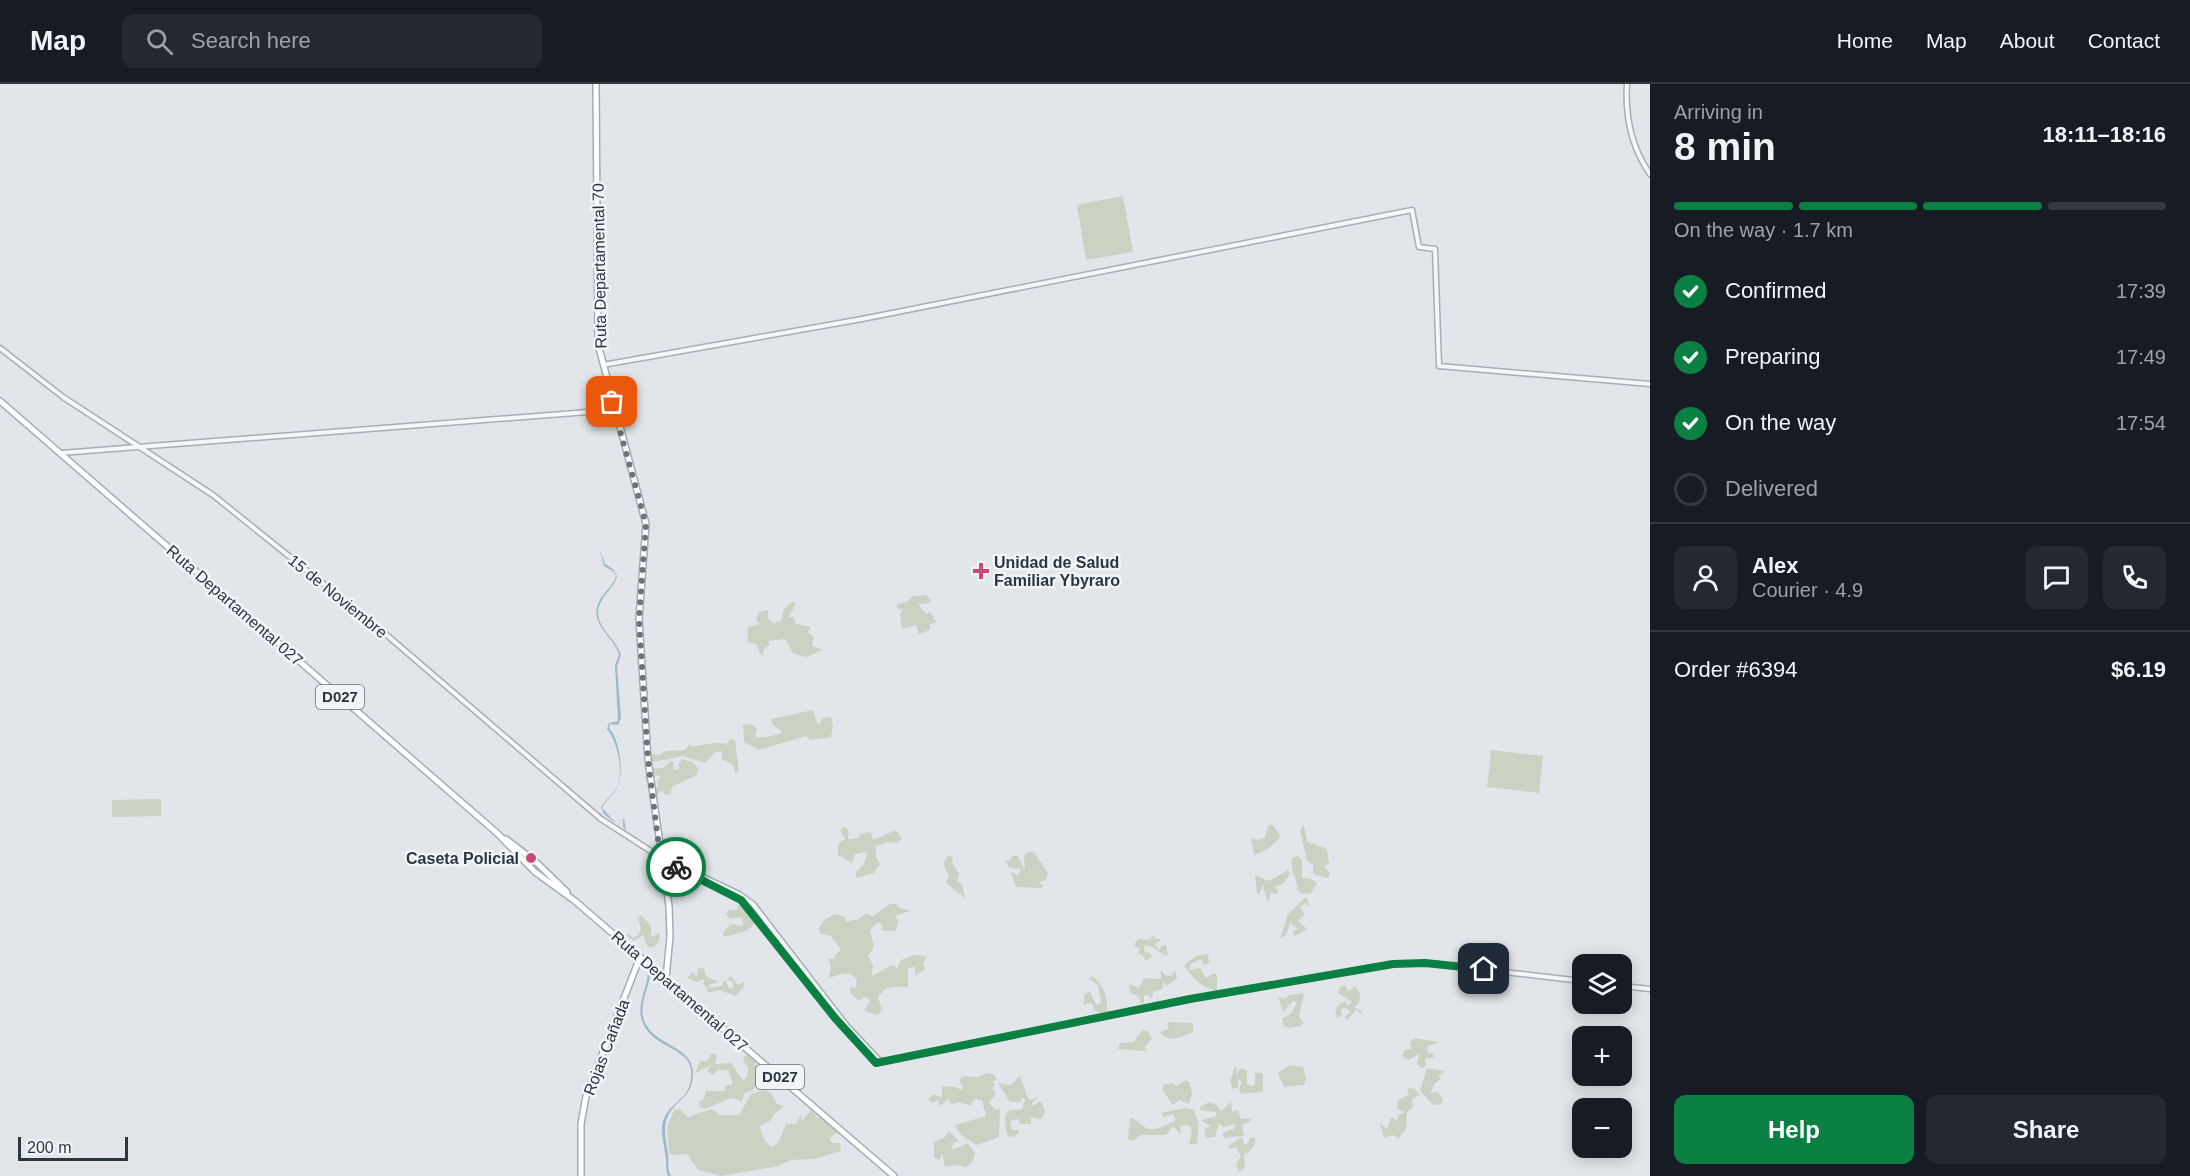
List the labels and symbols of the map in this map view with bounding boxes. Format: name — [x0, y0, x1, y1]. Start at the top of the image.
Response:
street label: Ruta Departamental 70 — [590, 183, 609, 349]
pin — [586, 376, 637, 427]
street label: Ruta Departamental 027 — [163, 542, 306, 669]
street label: 15 de Noviembre — [285, 551, 390, 641]
place label: Unidad de Salud Familiar Ybyraro — [994, 554, 1120, 589]
marker: Unidad de Salud Familiar Ybyraro — [972, 562, 990, 580]
road number: D027 — [316, 685, 364, 709]
courier — [646, 837, 706, 897]
place label: Caseta Policial — [406, 850, 519, 867]
marker: Caseta Policial — [524, 851, 538, 865]
street label: Ruta Departamental 027 — [608, 928, 751, 1055]
pin — [1458, 943, 1509, 994]
street label: Rojas Cañada — [580, 997, 633, 1098]
road number: D027 — [756, 1065, 804, 1089]
scale bar — [18, 1134, 128, 1162]

